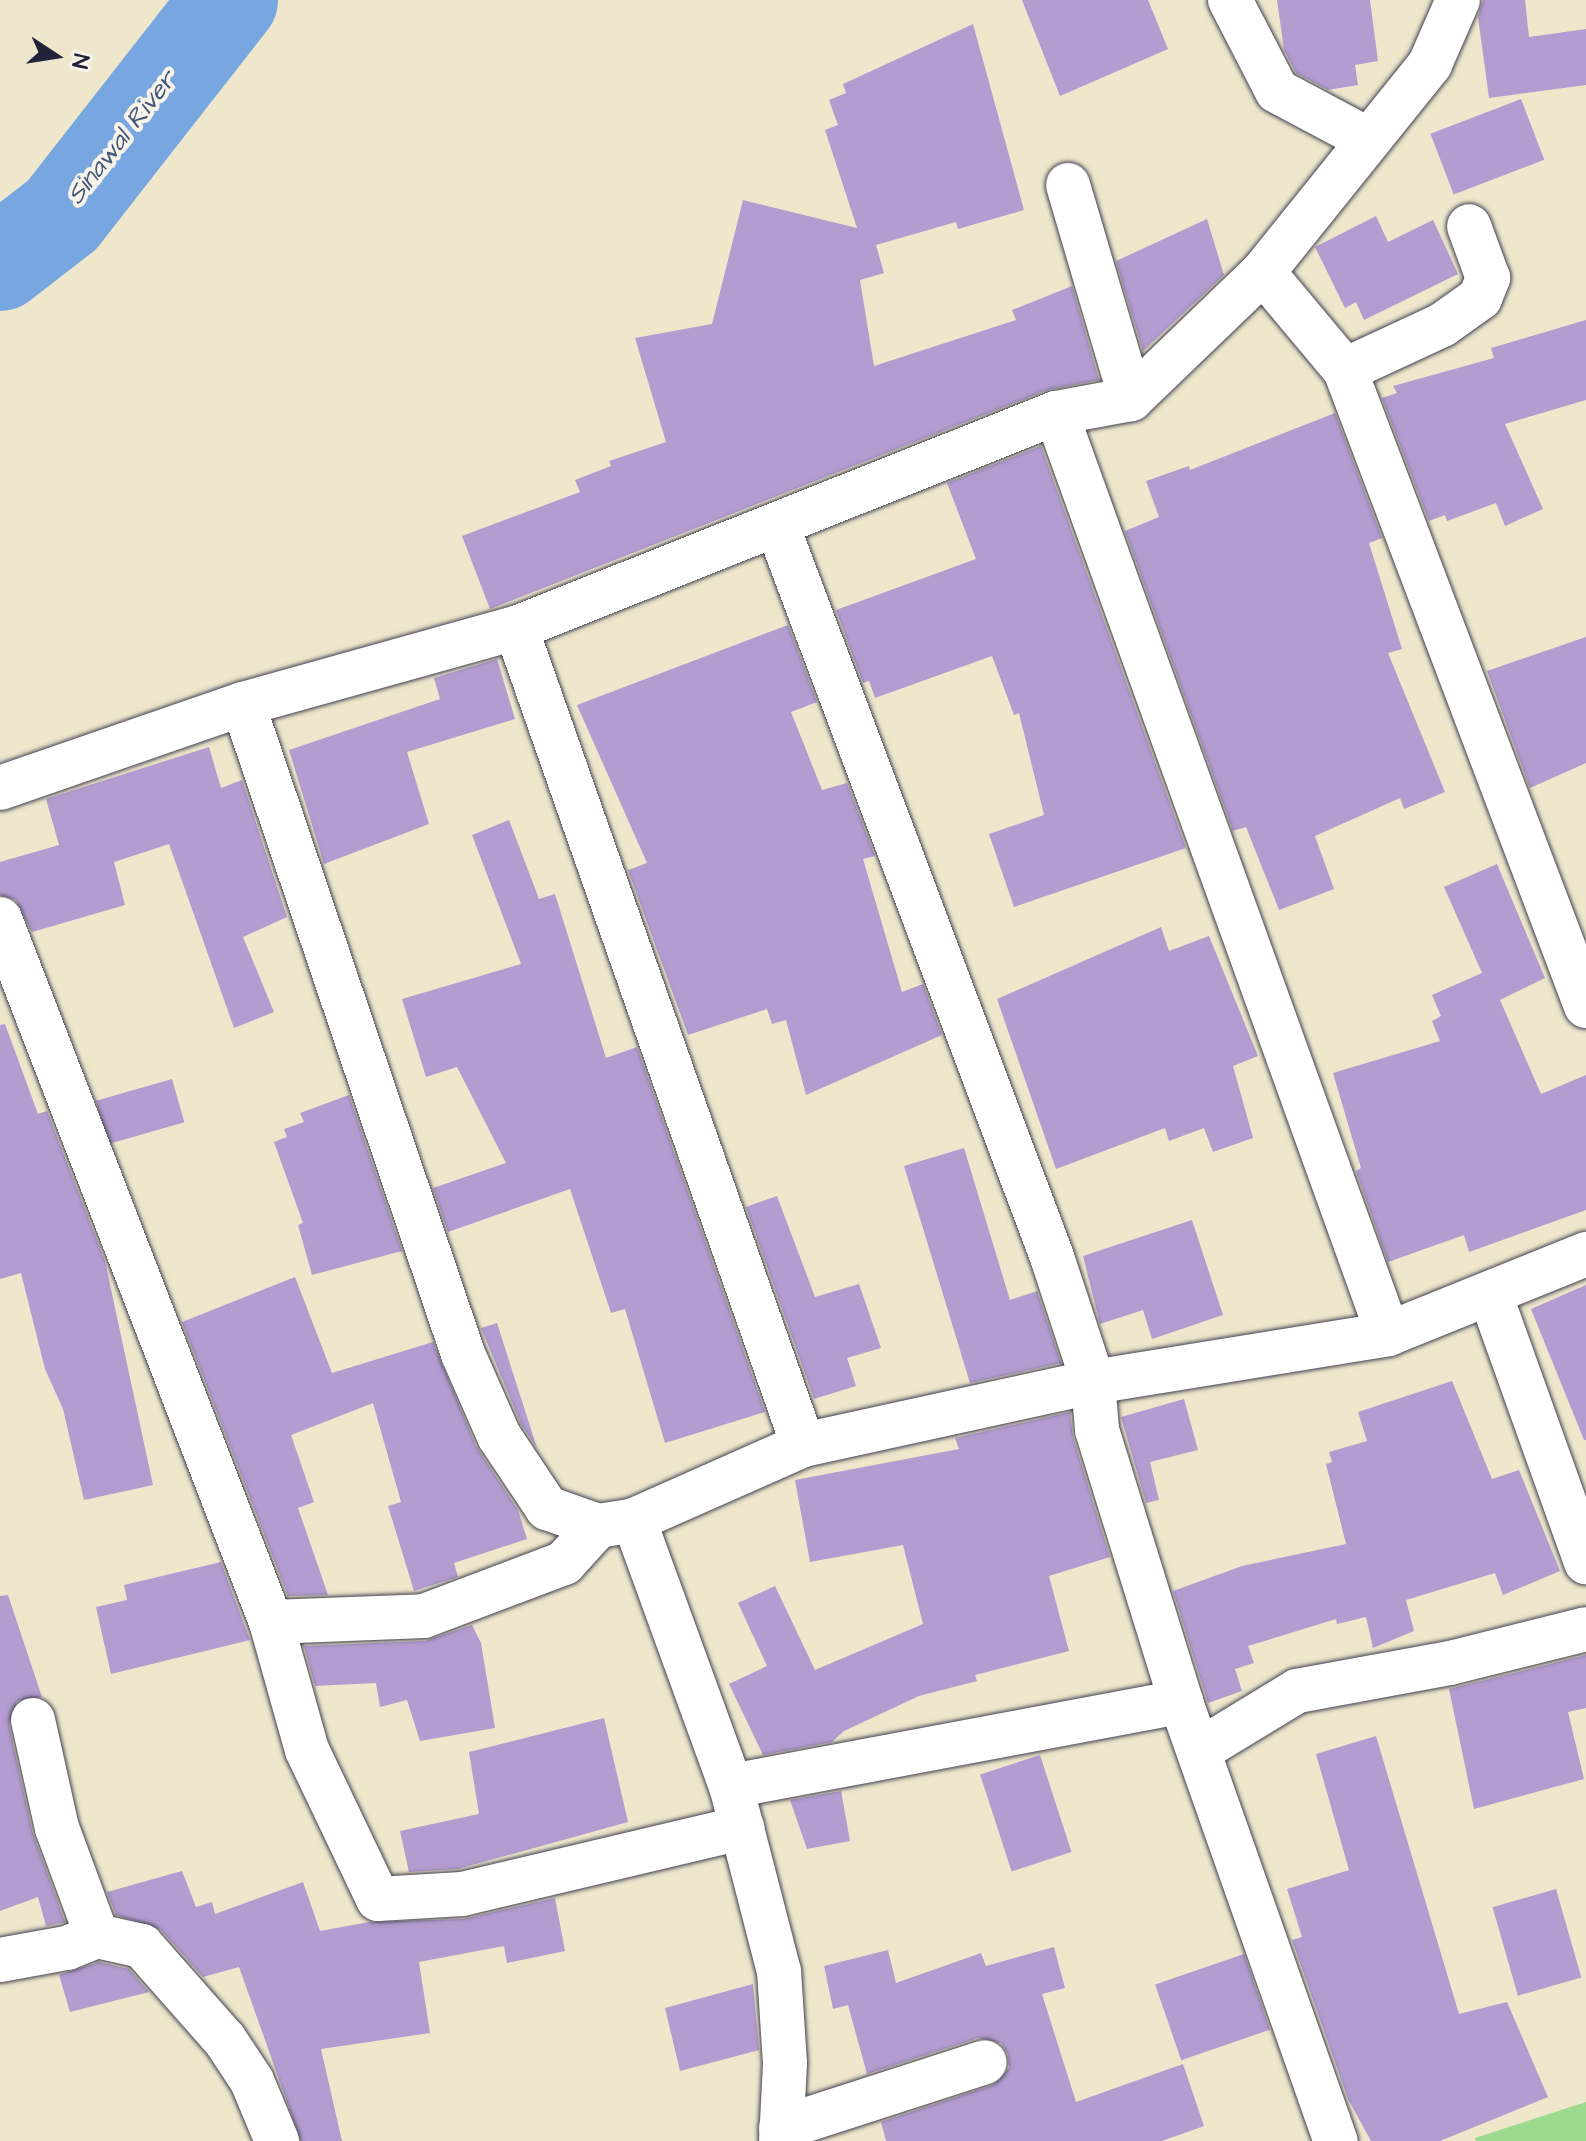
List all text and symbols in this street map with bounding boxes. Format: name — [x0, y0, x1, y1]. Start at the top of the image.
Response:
north arrow — [16, 16, 96, 96]
text: N — [63, 51, 97, 71]
water label: Sinawal River — [60, 65, 184, 211]

